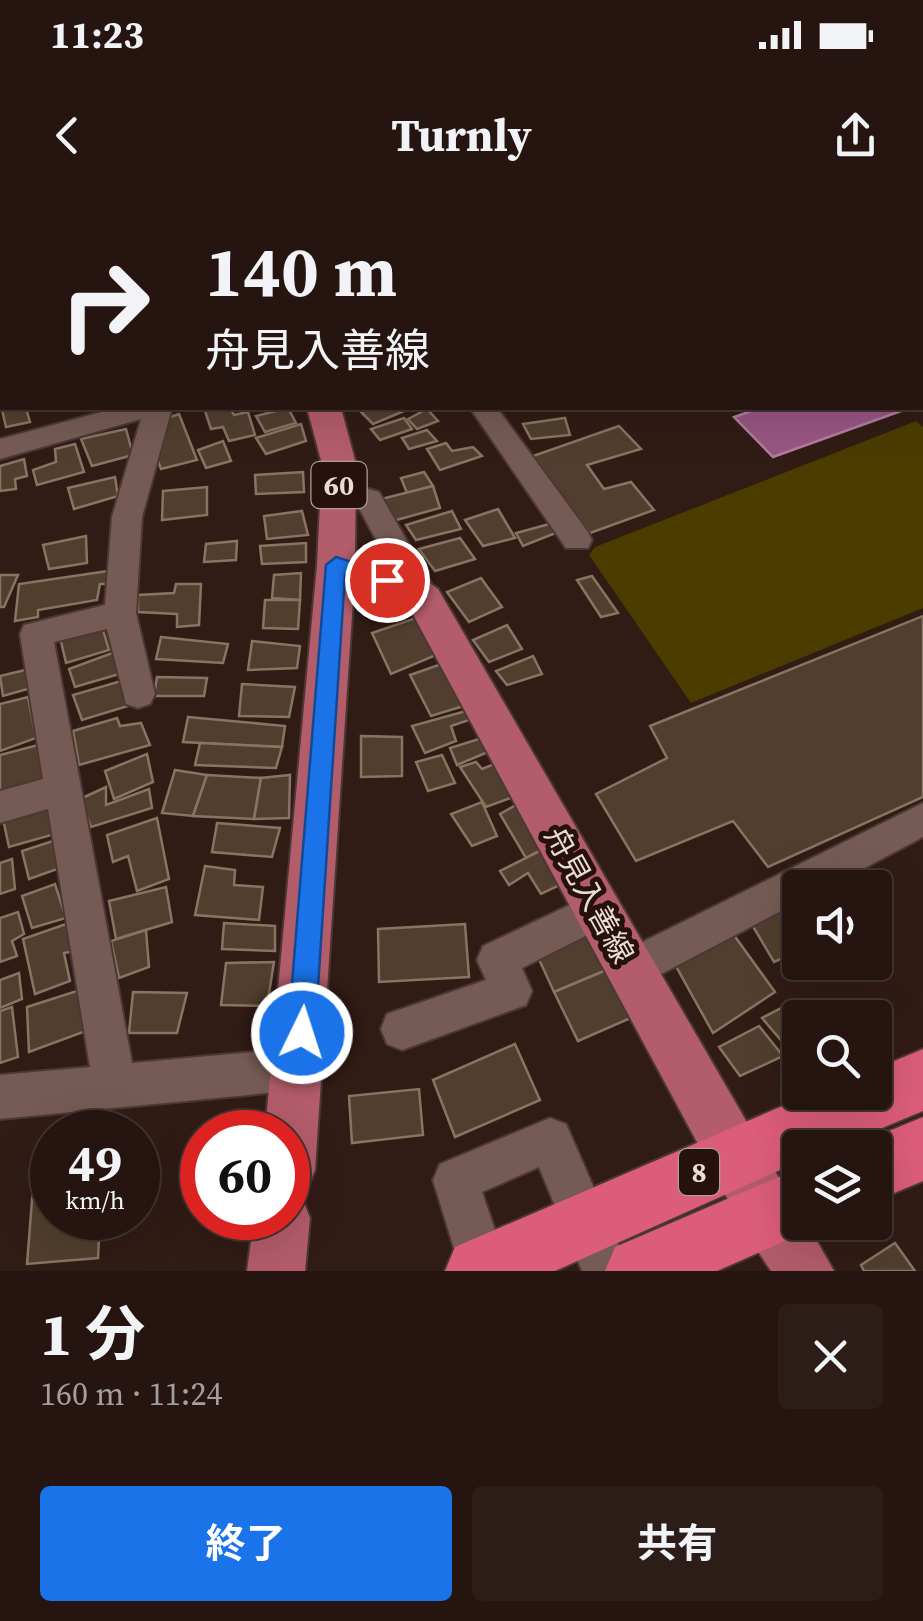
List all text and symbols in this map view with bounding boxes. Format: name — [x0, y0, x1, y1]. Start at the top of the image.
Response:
text: 11:23 — [50, 9, 144, 61]
text: Turnly — [391, 104, 532, 166]
icon: back — [40, 108, 95, 163]
icon: share — [828, 108, 883, 163]
text: 140 m — [205, 223, 397, 319]
icon: right — [40, 240, 170, 370]
text: 舟見入善線 — [205, 319, 430, 381]
road number: 60 — [312, 462, 366, 508]
pin — [345, 538, 430, 623]
icon: arrive — [360, 553, 415, 608]
street label: 舟見入善線 — [535, 819, 644, 970]
map controls — [782, 870, 892, 1240]
button: sound — [782, 870, 892, 980]
position arrow — [250, 981, 354, 1085]
button: search — [782, 1000, 892, 1110]
speed limit sign: 60 — [180, 1110, 310, 1240]
text: 49 — [68, 1128, 122, 1197]
button: layers — [782, 1130, 892, 1240]
road number: 8 — [679, 1149, 719, 1195]
text: km/h — [65, 1183, 125, 1217]
text: 1 分 — [40, 1293, 145, 1375]
button: close — [778, 1304, 883, 1409]
text: 160 m · 11:24 — [40, 1372, 222, 1416]
button: 終了 — [40, 1486, 452, 1601]
button: 共有 — [472, 1486, 883, 1601]

